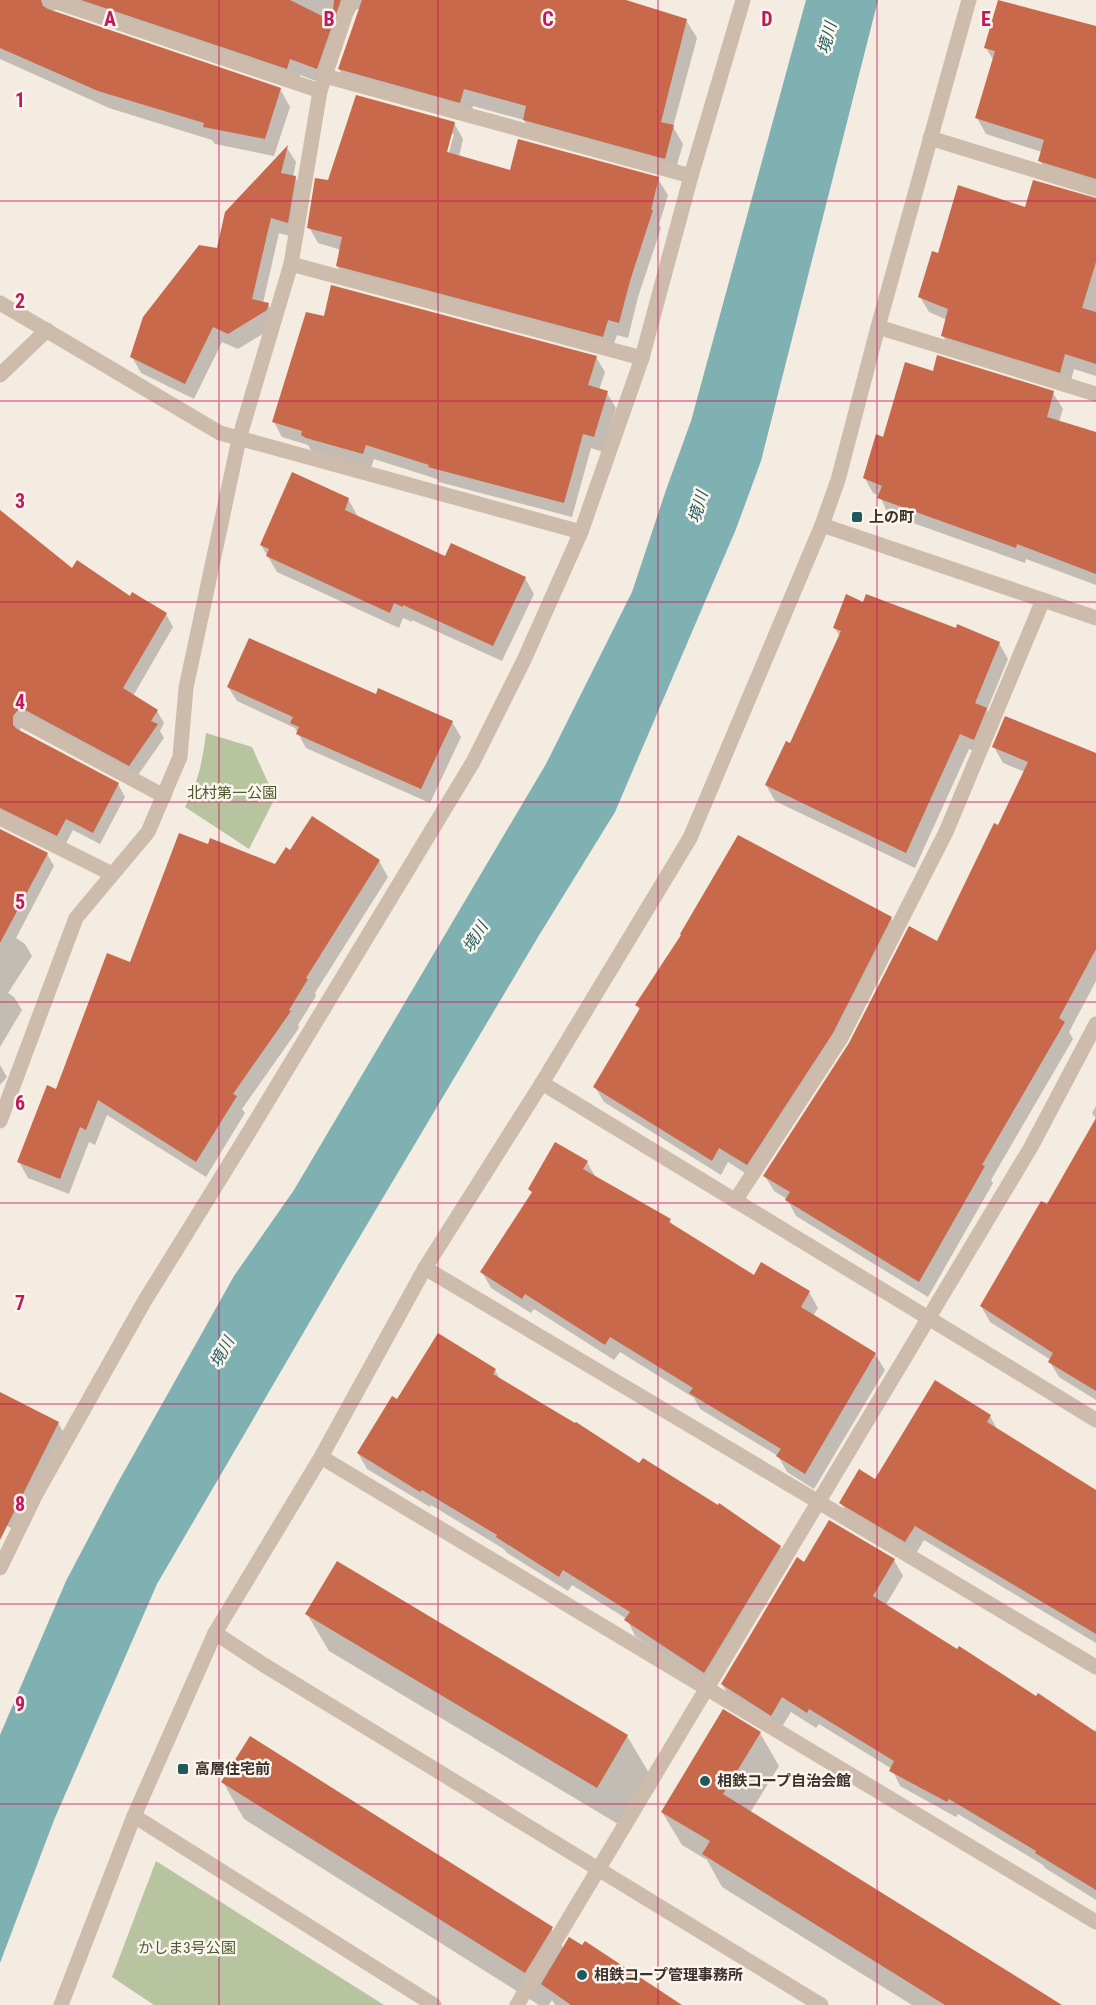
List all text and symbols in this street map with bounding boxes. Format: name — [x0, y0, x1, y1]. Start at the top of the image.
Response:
text: A — [104, 7, 116, 31]
text: B — [323, 7, 335, 31]
text: C — [542, 7, 554, 31]
text: D — [761, 7, 773, 31]
text: E — [981, 7, 991, 31]
water label: 境川 — [814, 18, 841, 56]
text: 1 — [15, 88, 25, 112]
text: 2 — [15, 289, 25, 313]
water label: 境川 — [684, 487, 712, 525]
text: 3 — [15, 489, 25, 513]
place label: 上の町 — [869, 508, 914, 526]
marker: 上の町 — [850, 510, 864, 524]
text: 4 — [15, 690, 25, 714]
park label: 北村第一公園 — [187, 784, 277, 802]
text: 5 — [15, 890, 25, 914]
water label: 境川 — [458, 917, 493, 956]
text: 6 — [15, 1091, 25, 1115]
text: 7 — [15, 1291, 25, 1315]
water label: 境川 — [206, 1332, 239, 1371]
text: 8 — [15, 1492, 25, 1516]
text: 9 — [15, 1692, 25, 1716]
place label: 高層住宅前 — [195, 1760, 270, 1778]
marker: 高層住宅前 — [176, 1762, 190, 1776]
place label: 相鉄コープ自治会館 — [717, 1772, 851, 1790]
marker: 相鉄コープ自治会館 — [698, 1774, 712, 1788]
park label: かしま3号公園 — [138, 1939, 236, 1957]
place label: 相鉄コープ管理事務所 — [594, 1966, 743, 1984]
marker: 相鉄コープ管理事務所 — [575, 1968, 589, 1982]

